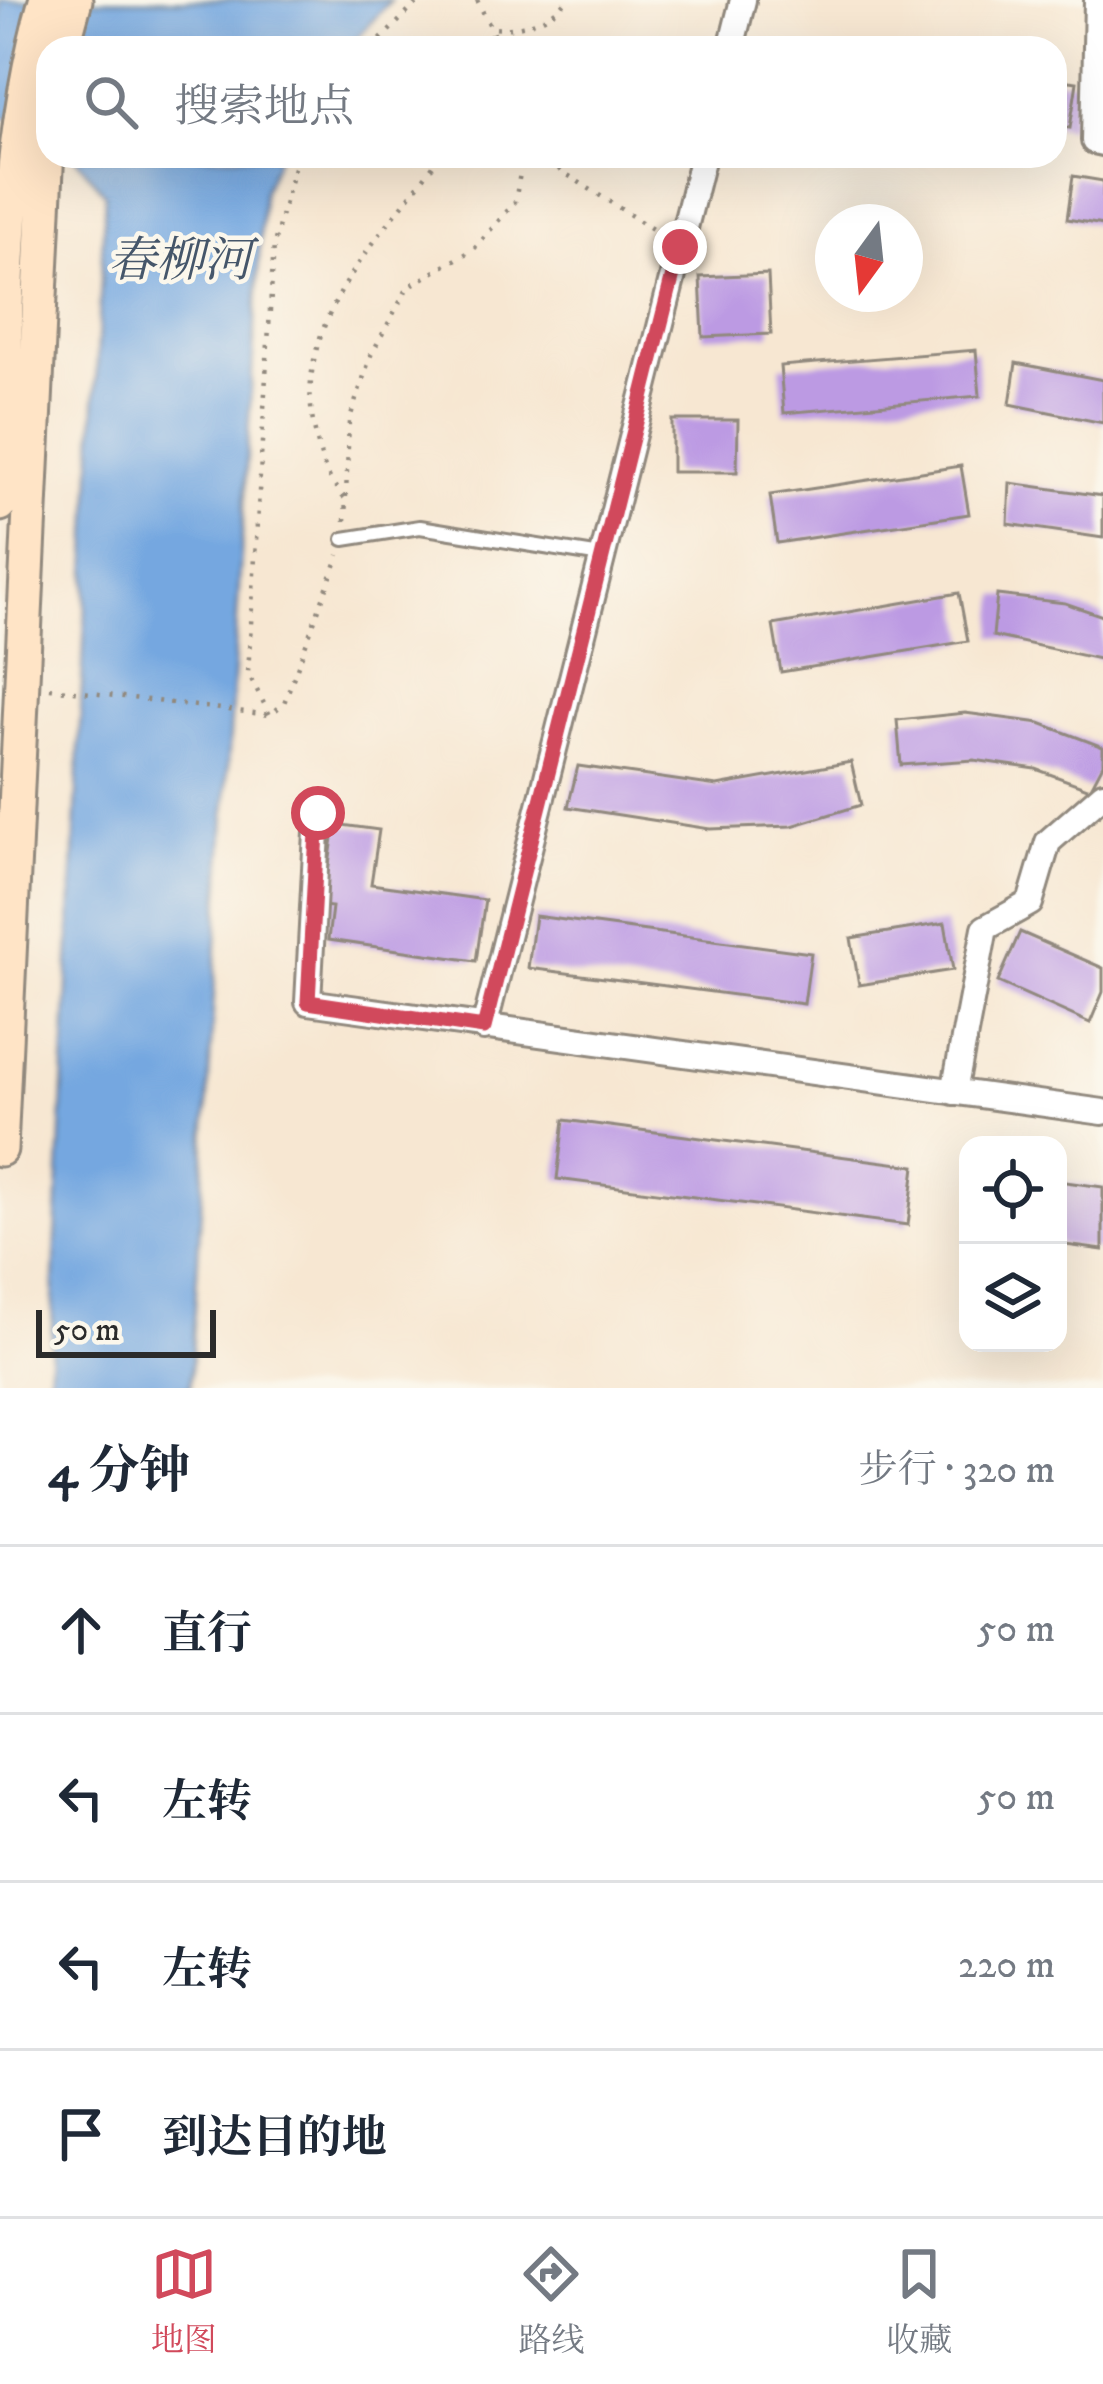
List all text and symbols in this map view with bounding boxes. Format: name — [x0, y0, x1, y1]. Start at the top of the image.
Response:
search box — [36, 36, 1067, 168]
icon: search — [78, 69, 144, 135]
text: 搜索地点 — [174, 80, 354, 136]
north arrow — [815, 204, 923, 312]
route end — [653, 220, 707, 274]
water label: 春柳河 — [108, 232, 260, 292]
route start — [291, 786, 345, 840]
map controls — [959, 1136, 1067, 1352]
button: locate — [959, 1136, 1067, 1244]
button: layers — [959, 1244, 1067, 1352]
scale bar — [36, 1304, 216, 1357]
text: 50 m — [54, 1310, 120, 1351]
text: 4 分钟 — [48, 1440, 190, 1504]
text: 步行 · 320 m — [859, 1446, 1055, 1495]
icon: ahead — [48, 1597, 114, 1663]
text: 50 m — [977, 1605, 1055, 1654]
text: 直行 — [162, 1607, 252, 1663]
icon: left — [48, 1765, 114, 1831]
text: 50 m — [977, 1773, 1055, 1822]
text: 左转 — [162, 1775, 252, 1831]
icon: left — [48, 1933, 114, 1999]
text: 220 m — [958, 1941, 1055, 1990]
text: 左转 — [162, 1943, 252, 1999]
icon: arrive — [48, 2101, 114, 2167]
text: 到达目的地 — [162, 2111, 387, 2167]
tab: 地图 — [151, 2241, 217, 2362]
tab: 路线 — [518, 2241, 584, 2362]
tab: 收藏 — [886, 2241, 952, 2362]

